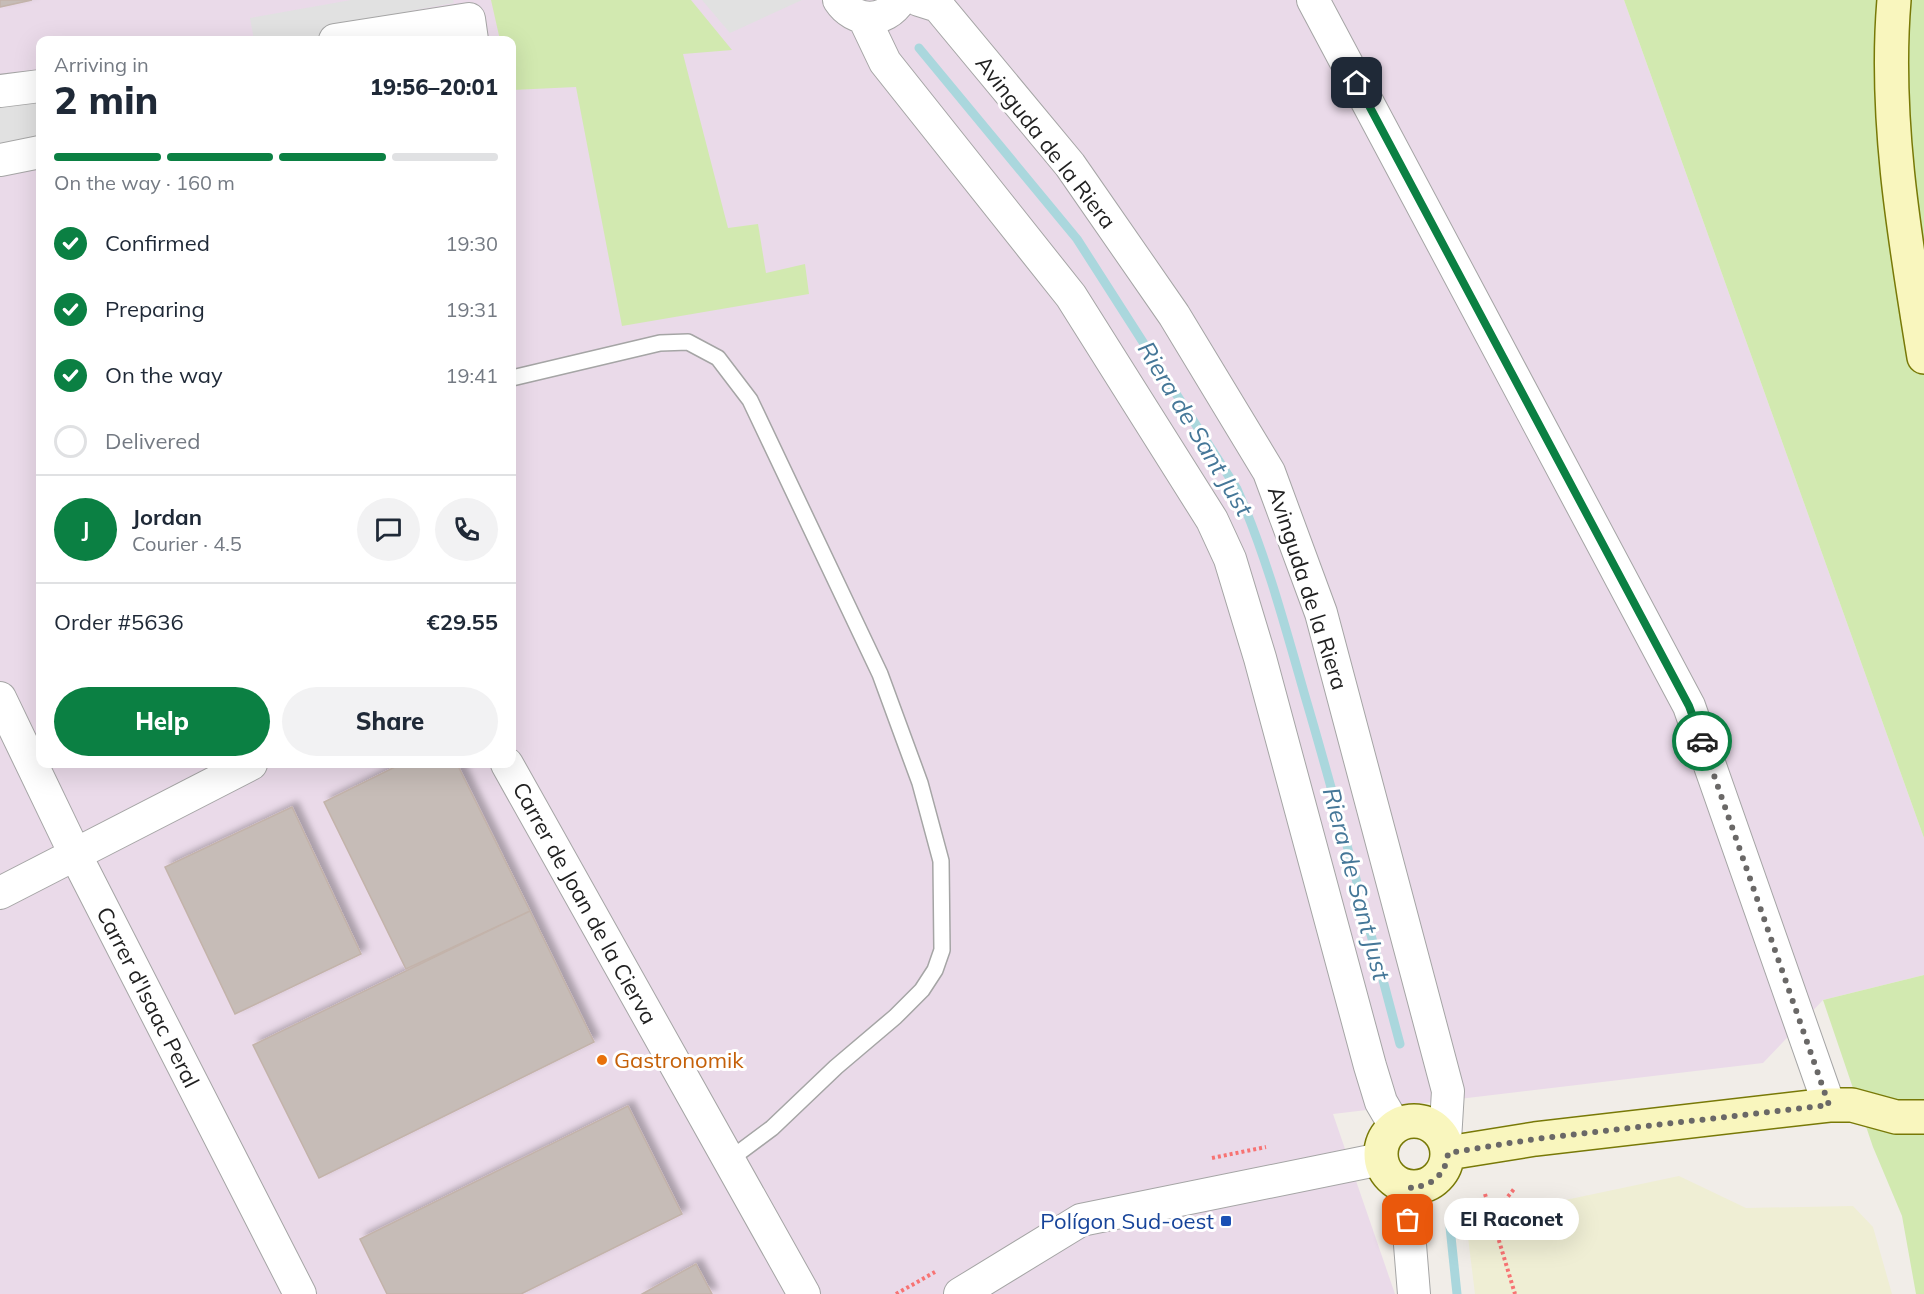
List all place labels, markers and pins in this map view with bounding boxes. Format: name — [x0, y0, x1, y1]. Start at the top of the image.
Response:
pin — [1331, 57, 1382, 108]
place label: Gastronomik — [614, 1046, 744, 1074]
marker: Gastronomik — [595, 1053, 609, 1067]
pin — [1382, 1194, 1433, 1245]
callout: El Raconet — [1444, 1199, 1579, 1241]
place label: Polígon Sud-oest — [1040, 1207, 1214, 1235]
marker: Polígon Sud-oest — [1219, 1214, 1233, 1228]

